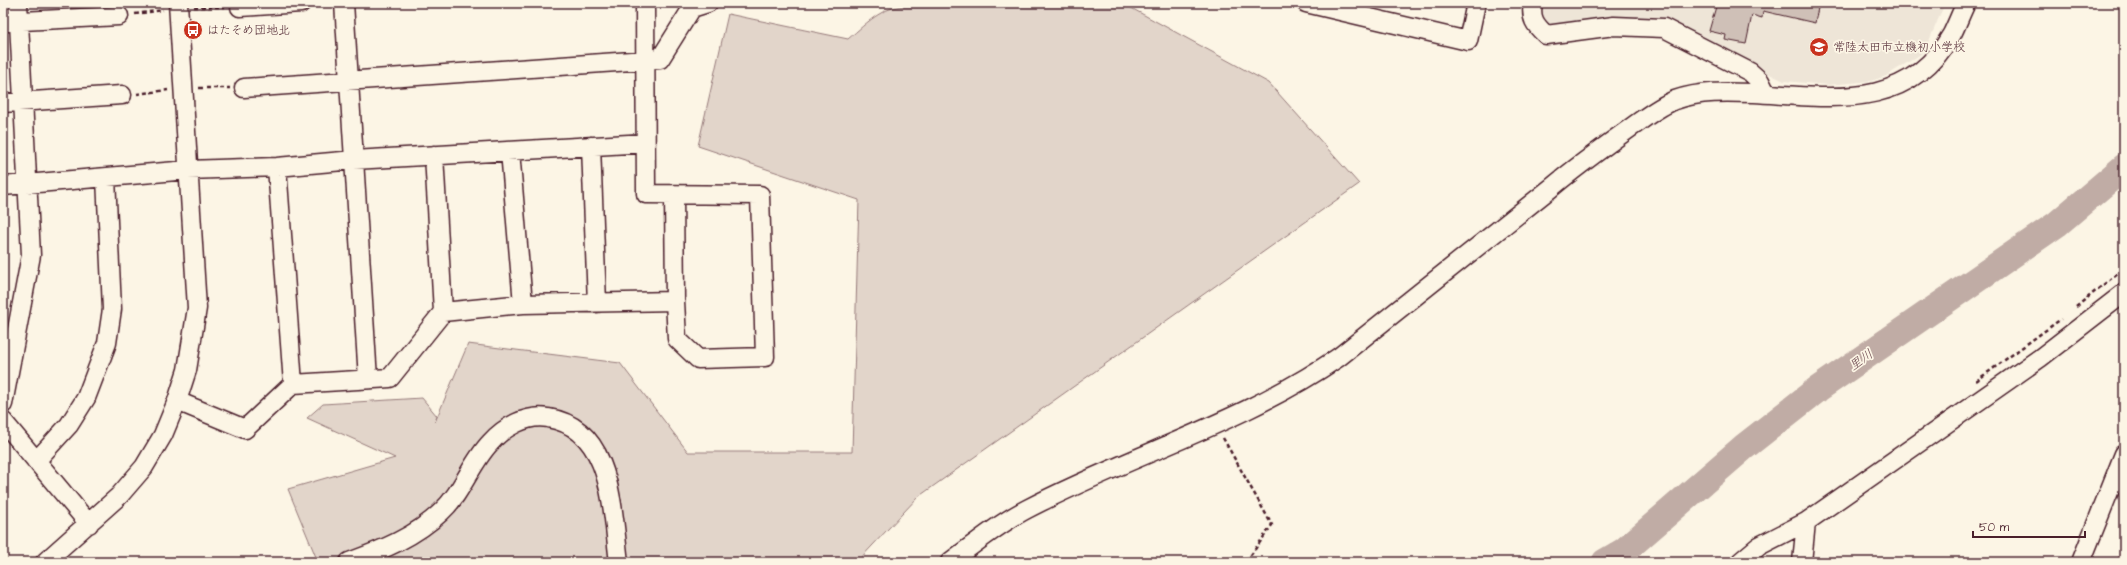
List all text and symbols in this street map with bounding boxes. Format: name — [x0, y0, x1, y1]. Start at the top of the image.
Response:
bus stop icon: はたそめ団地北 — [182, 19, 204, 41]
place label: はたそめ団地北 — [207, 22, 290, 39]
school or university icon: 常陸太田市立機初小学校 — [1808, 36, 1830, 58]
place label: 常陸太田市立機初小学校 — [1833, 39, 1965, 56]
water label: 里川 — [1845, 345, 1877, 375]
scale bar — [1973, 513, 2085, 539]
text: 50 m — [1979, 519, 2010, 536]

